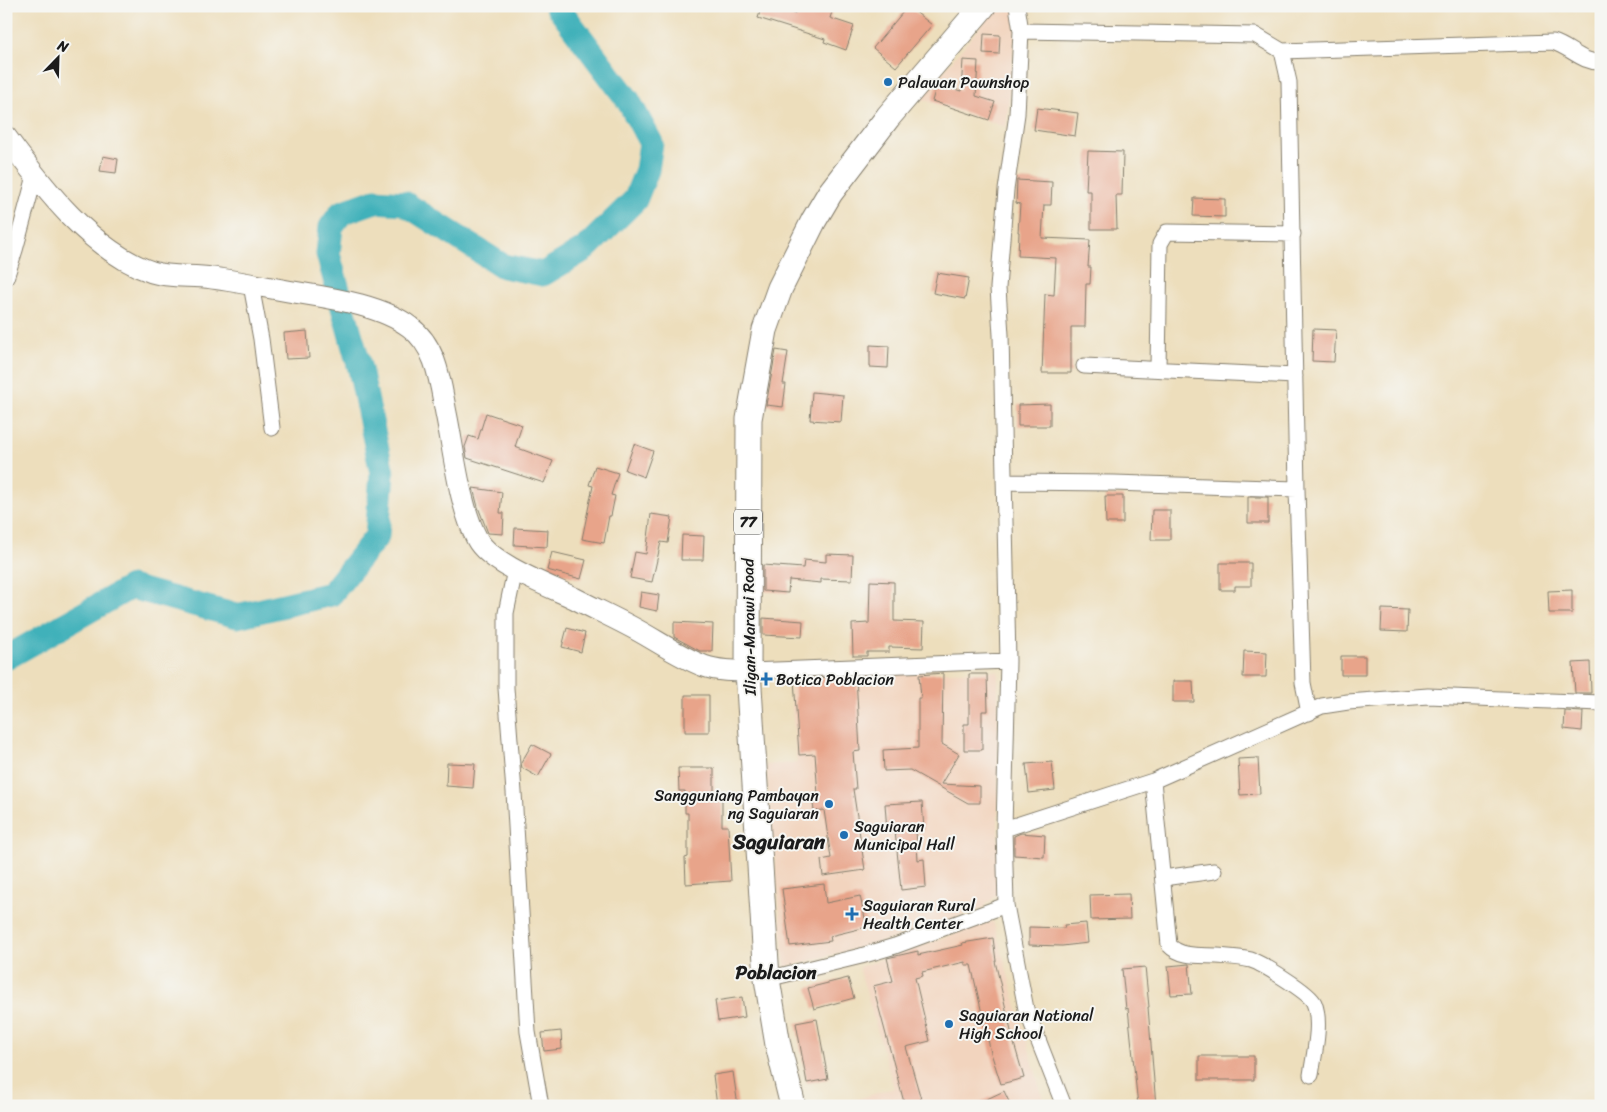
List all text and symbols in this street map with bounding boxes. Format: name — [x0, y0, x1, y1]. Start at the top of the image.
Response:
north arrow — [32, 32, 82, 82]
text: N — [53, 33, 73, 60]
place label: Palawan Pawnshop — [898, 68, 1030, 97]
marker: Palawan Pawnshop — [882, 76, 894, 88]
road number: 77 — [734, 510, 762, 534]
street label: Iligan-Marawi Road — [733, 557, 765, 697]
place label: Botica Poblacion — [776, 665, 894, 694]
marker: Botica Poblacion — [760, 673, 772, 685]
place label: Sangguniang Pambayan ng Saguiaran — [654, 781, 819, 828]
marker: Sangguniang Pambayan ng Saguiaran — [823, 798, 835, 810]
place label: Saguiaran Municipal Hall — [854, 812, 955, 859]
district label: Saguiaran — [732, 823, 826, 861]
marker: Saguiaran Municipal Hall — [838, 829, 850, 841]
place label: Saguiaran Rural Health Center — [863, 891, 976, 938]
marker: Saguiaran Rural Health Center — [845, 907, 859, 921]
district label: Poblacion — [735, 956, 817, 989]
place label: Saguiaran National High School — [959, 1001, 1094, 1048]
marker: Saguiaran National High School — [943, 1018, 955, 1030]

